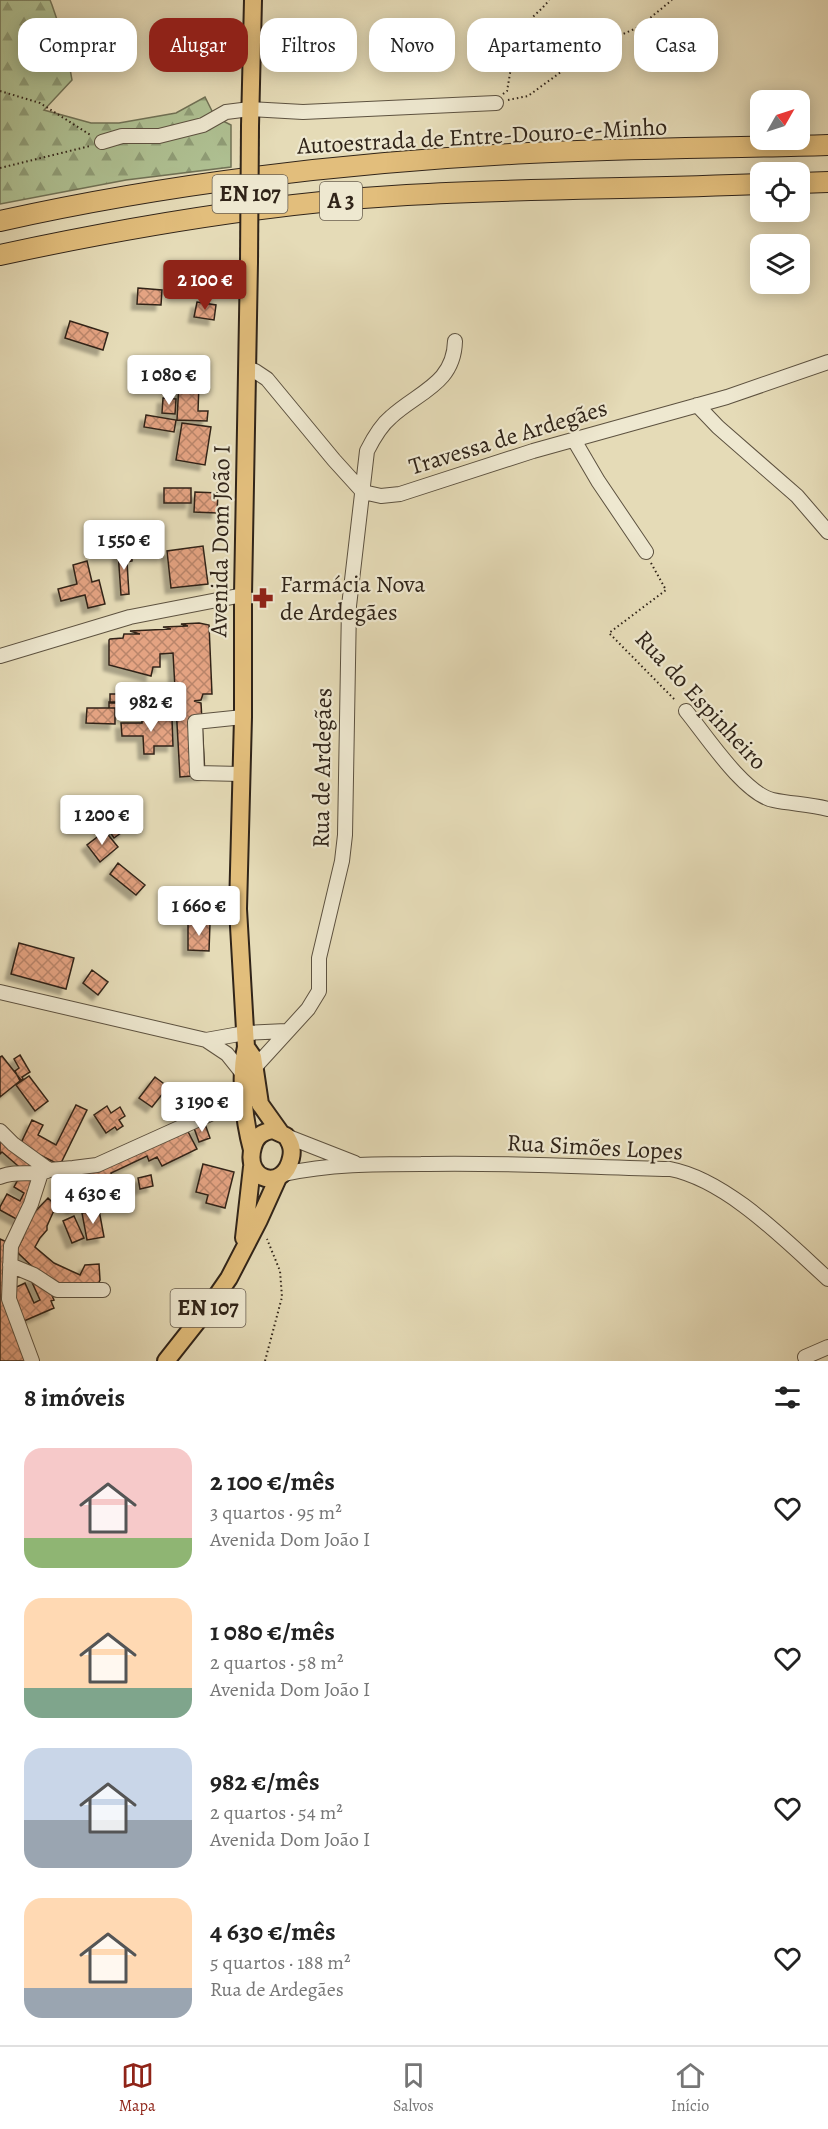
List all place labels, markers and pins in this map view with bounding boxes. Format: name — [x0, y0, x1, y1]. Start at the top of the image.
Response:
pin: 2 100 € — [150, 260, 260, 311]
pin: 1 080 € — [114, 355, 224, 406]
pin: 1 550 € — [69, 520, 179, 571]
place label: Farmácia Nova de Ardegães — [280, 568, 426, 628]
pharmacy icon: Farmácia Nova de Ardegães — [251, 586, 275, 610]
pin: 982 € — [109, 682, 193, 733]
pin: 1 200 € — [47, 795, 157, 846]
pin: 1 660 € — [144, 886, 254, 937]
pin: 3 190 € — [147, 1082, 257, 1133]
pin: 4 630 € — [38, 1174, 148, 1225]

